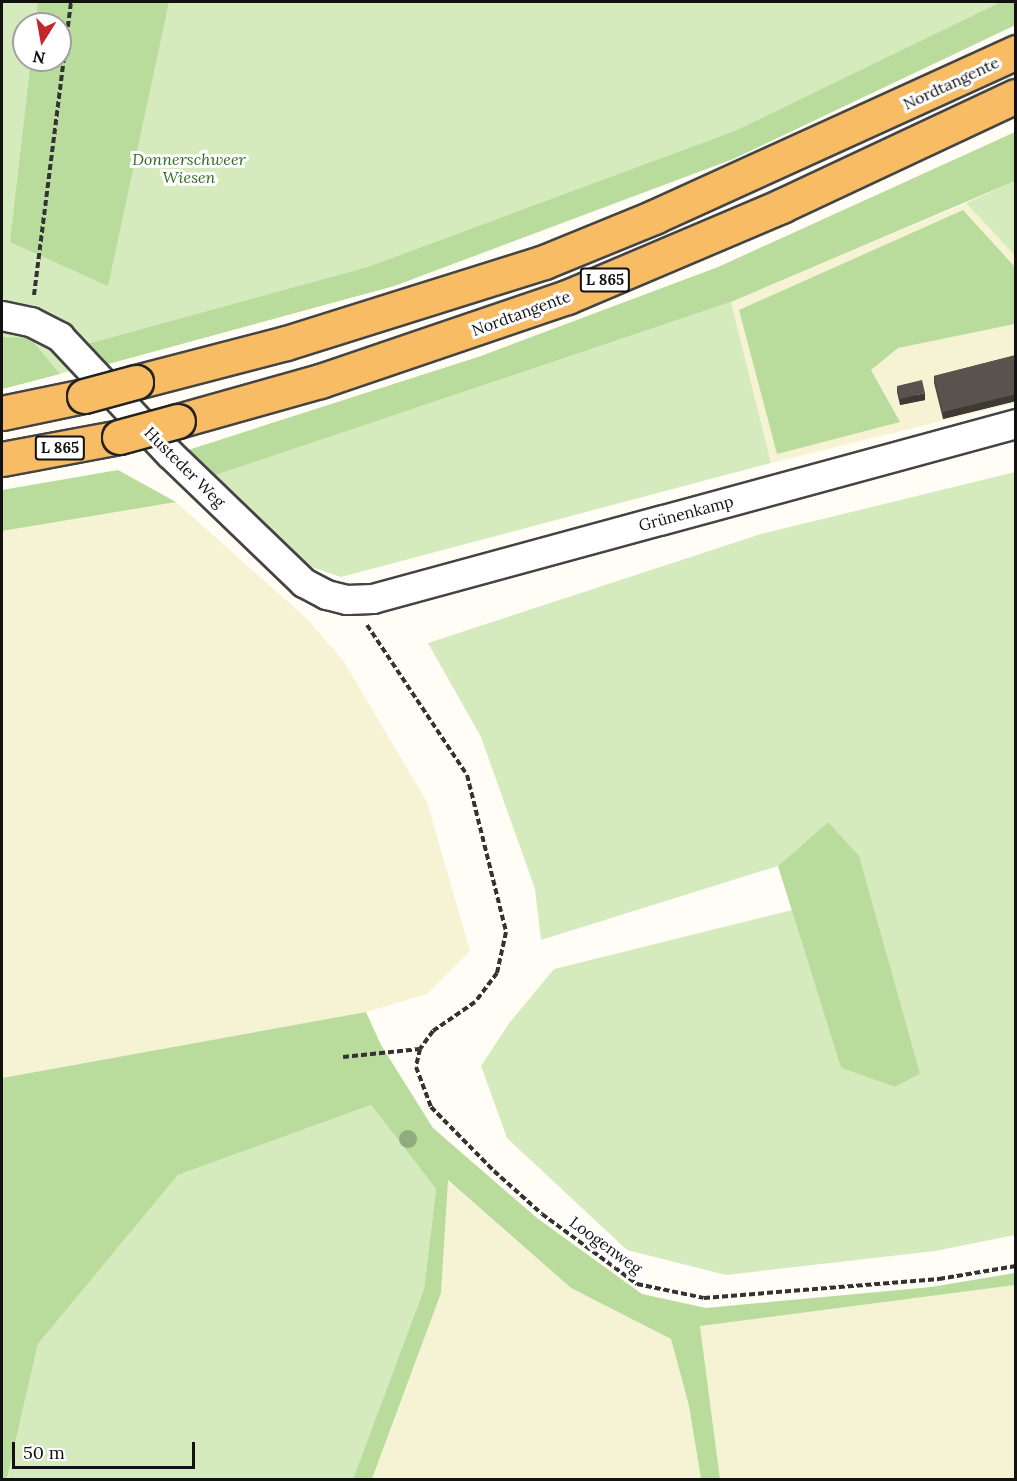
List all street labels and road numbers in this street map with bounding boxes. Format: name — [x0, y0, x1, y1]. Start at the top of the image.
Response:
street label: Nordtangente — [900, 52, 1002, 114]
road number: L 865 — [580, 268, 630, 292]
street label: Nordtangente — [469, 286, 573, 340]
street label: Husteder Weg — [141, 423, 229, 511]
road number: L 865 — [34, 436, 86, 460]
street label: Grünenkamp — [636, 491, 736, 535]
street label: Loogenweg — [566, 1212, 646, 1278]

